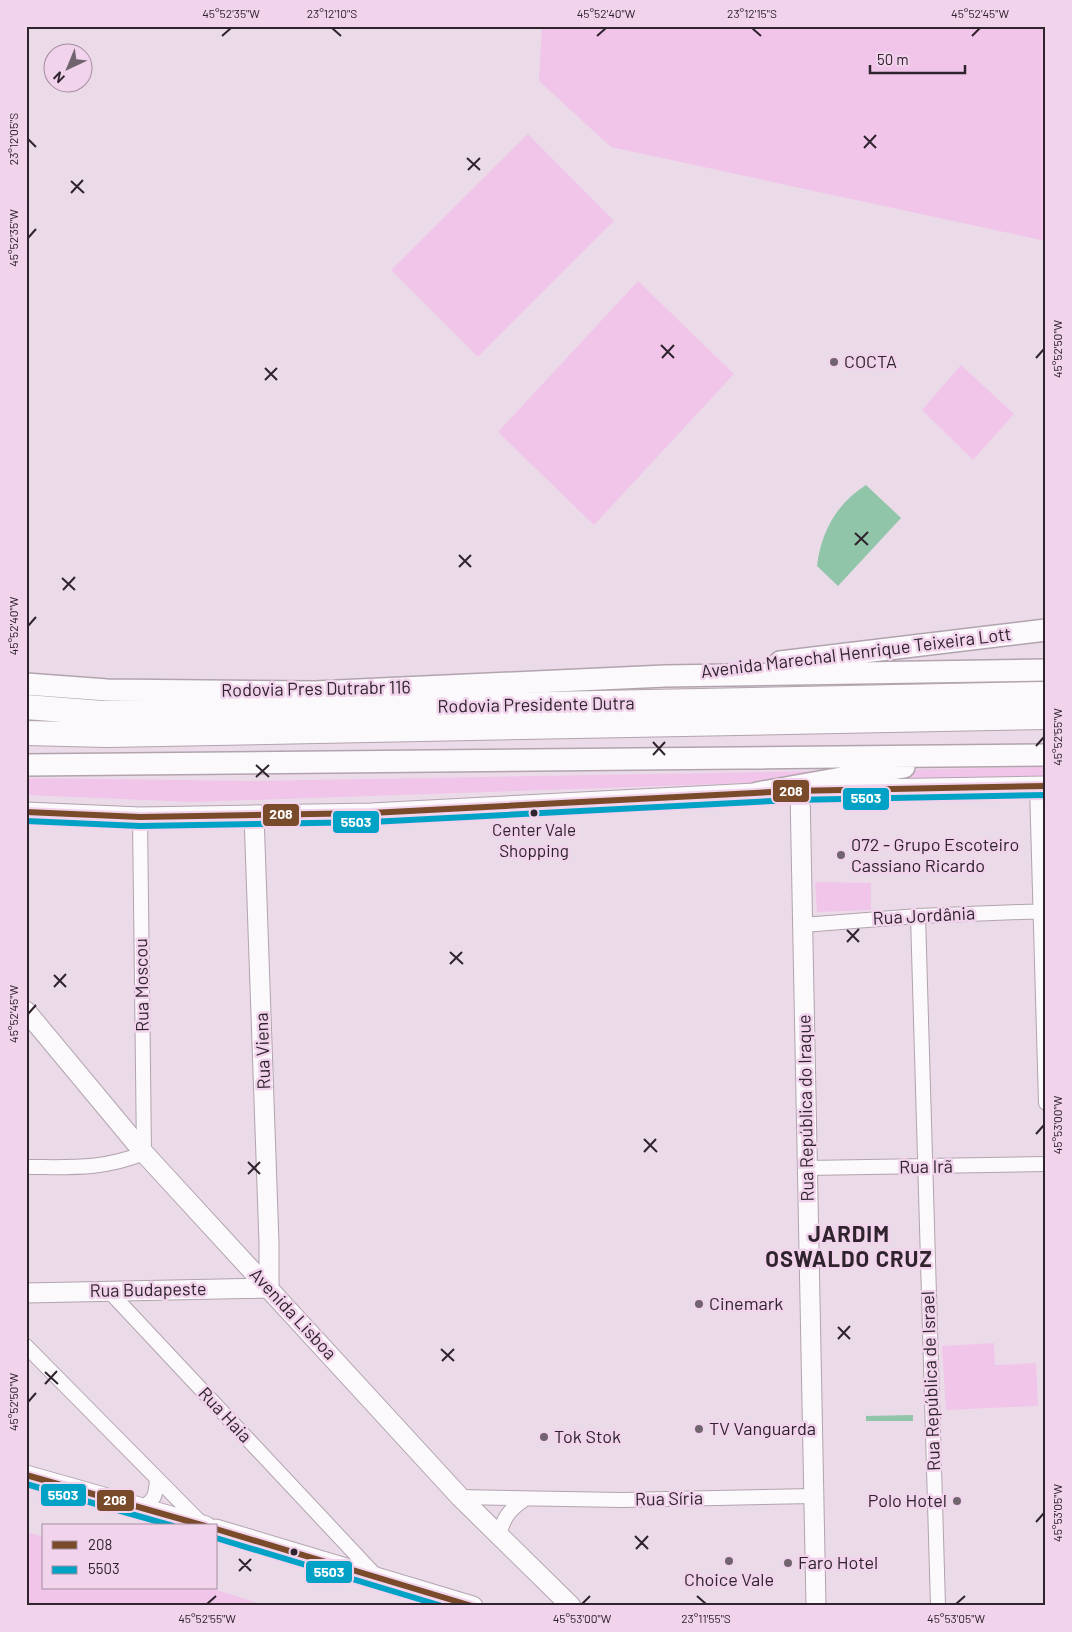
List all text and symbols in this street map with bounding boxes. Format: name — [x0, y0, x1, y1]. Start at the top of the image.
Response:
text: 45°52'35"W — [202, 6, 260, 20]
text: 23°12'10"S — [307, 6, 357, 20]
text: 45°52'40"W — [577, 6, 636, 20]
text: 23°12'15"S — [727, 6, 777, 20]
text: 45°52'45"W — [951, 6, 1009, 20]
north arrow — [42, 42, 92, 92]
scale bar — [870, 42, 964, 74]
text: 50 m — [877, 50, 909, 68]
text: N — [49, 68, 68, 87]
text: 23°12'05"S — [6, 113, 20, 165]
text: 45°52'35"W — [6, 209, 20, 267]
text: 45°52'50"W — [1050, 319, 1064, 378]
place label: COCTA — [844, 350, 897, 372]
marker: COCTA — [828, 356, 840, 368]
text: 45°52'40"W — [6, 596, 20, 655]
street label: Avenida Marechal Henrique Teixeira Lott — [700, 622, 1012, 682]
street label: Rodovia Pres Dutrabr 116 — [221, 675, 411, 701]
street label: Rodovia Presidente Dutra — [437, 691, 635, 717]
text: 45°52'55"W — [1050, 708, 1064, 766]
line badge: 208 — [772, 779, 810, 803]
text: 208 — [779, 782, 803, 799]
line badge: 5503 — [842, 787, 890, 811]
text: 5503 — [851, 789, 881, 806]
line badge: 208 — [262, 803, 300, 827]
text: 208 — [269, 805, 293, 822]
marker: Center Vale Shopping — [529, 808, 539, 818]
line badge: 5503 — [332, 810, 380, 834]
text: 5503 — [341, 813, 371, 830]
place label: Center Vale Shopping — [492, 819, 576, 860]
place label: 072 - Grupo Escoteiro Cassiano Ricardo — [851, 833, 1019, 876]
marker: 072 - Grupo Escoteiro Cassiano Ricardo — [835, 849, 847, 861]
street label: Rua Jordânia — [872, 901, 976, 929]
street label: Rua Moscou — [129, 938, 153, 1032]
text: 45°52'45"W — [6, 985, 20, 1043]
street label: Rua Viena — [250, 1012, 274, 1090]
street label: Rua República do Iraque — [792, 1014, 818, 1202]
text: 45°53'00"W — [1050, 1095, 1064, 1154]
street label: Rua Irã — [899, 1155, 953, 1177]
district label: JARDIM OSWALDO CRUZ — [765, 1220, 933, 1271]
street label: Avenida Lisboa — [246, 1263, 342, 1364]
street label: Rua Budapeste — [89, 1277, 207, 1301]
street label: Rua República de Israel — [916, 1291, 944, 1471]
place label: Cinemark — [709, 1292, 783, 1314]
marker: Cinemark — [693, 1298, 705, 1310]
text: 45°52'50"W — [6, 1372, 20, 1431]
street label: Rua Haia — [194, 1382, 257, 1447]
place label: TV Vanguarda — [709, 1417, 816, 1439]
marker: TV Vanguarda — [693, 1423, 705, 1435]
place label: Tok Stok — [554, 1425, 621, 1447]
marker: Tok Stok — [538, 1431, 550, 1443]
line badge: 5503 — [40, 1483, 87, 1507]
text: 45°53'05"W — [1050, 1484, 1064, 1542]
text: 5503 — [48, 1486, 78, 1503]
street label: Rua Síria — [635, 1486, 703, 1510]
line badge: 208 — [96, 1489, 135, 1512]
place label: Polo Hotel — [868, 1489, 947, 1511]
text: 208 — [103, 1491, 127, 1508]
marker: Polo Hotel — [951, 1495, 963, 1507]
legend — [42, 1524, 218, 1590]
text: 208 — [88, 1535, 112, 1553]
unlabelled marker — [289, 1547, 299, 1557]
place label: Faro Hotel — [798, 1551, 878, 1573]
marker: Choice Vale — [723, 1555, 735, 1567]
marker: Faro Hotel — [782, 1557, 794, 1569]
text: 5503 — [88, 1559, 120, 1577]
line badge: 5503 — [305, 1560, 353, 1584]
text: 5503 — [314, 1563, 344, 1580]
place label: Choice Vale — [684, 1568, 774, 1590]
text: 45°52'55"W — [178, 1611, 236, 1625]
text: 45°53'00"W — [553, 1611, 612, 1625]
text: 23°11'55"S — [681, 1611, 731, 1625]
text: 45°53'05"W — [927, 1611, 985, 1625]

